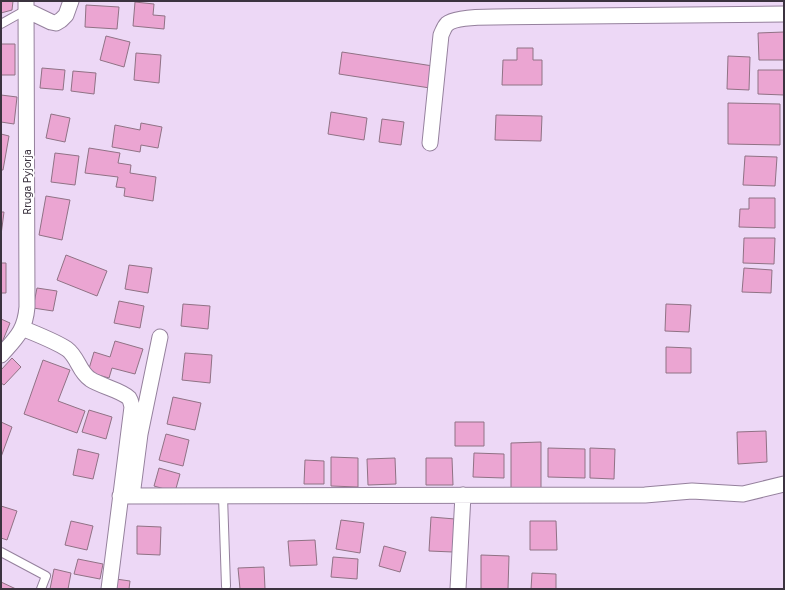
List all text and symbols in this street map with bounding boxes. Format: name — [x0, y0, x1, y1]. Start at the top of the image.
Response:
street label: Rruga Pyjorja — [21, 149, 34, 215]

